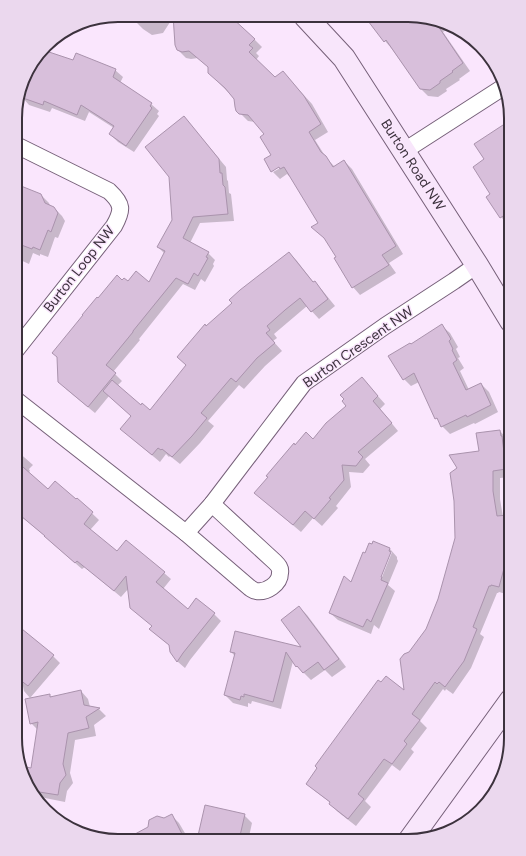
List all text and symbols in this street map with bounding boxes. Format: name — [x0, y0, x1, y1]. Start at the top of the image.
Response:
street label: Burton Road NW — [377, 116, 449, 214]
street label: Burton Loop NW — [40, 222, 118, 316]
street label: Burton Crescent NW — [300, 302, 417, 391]

